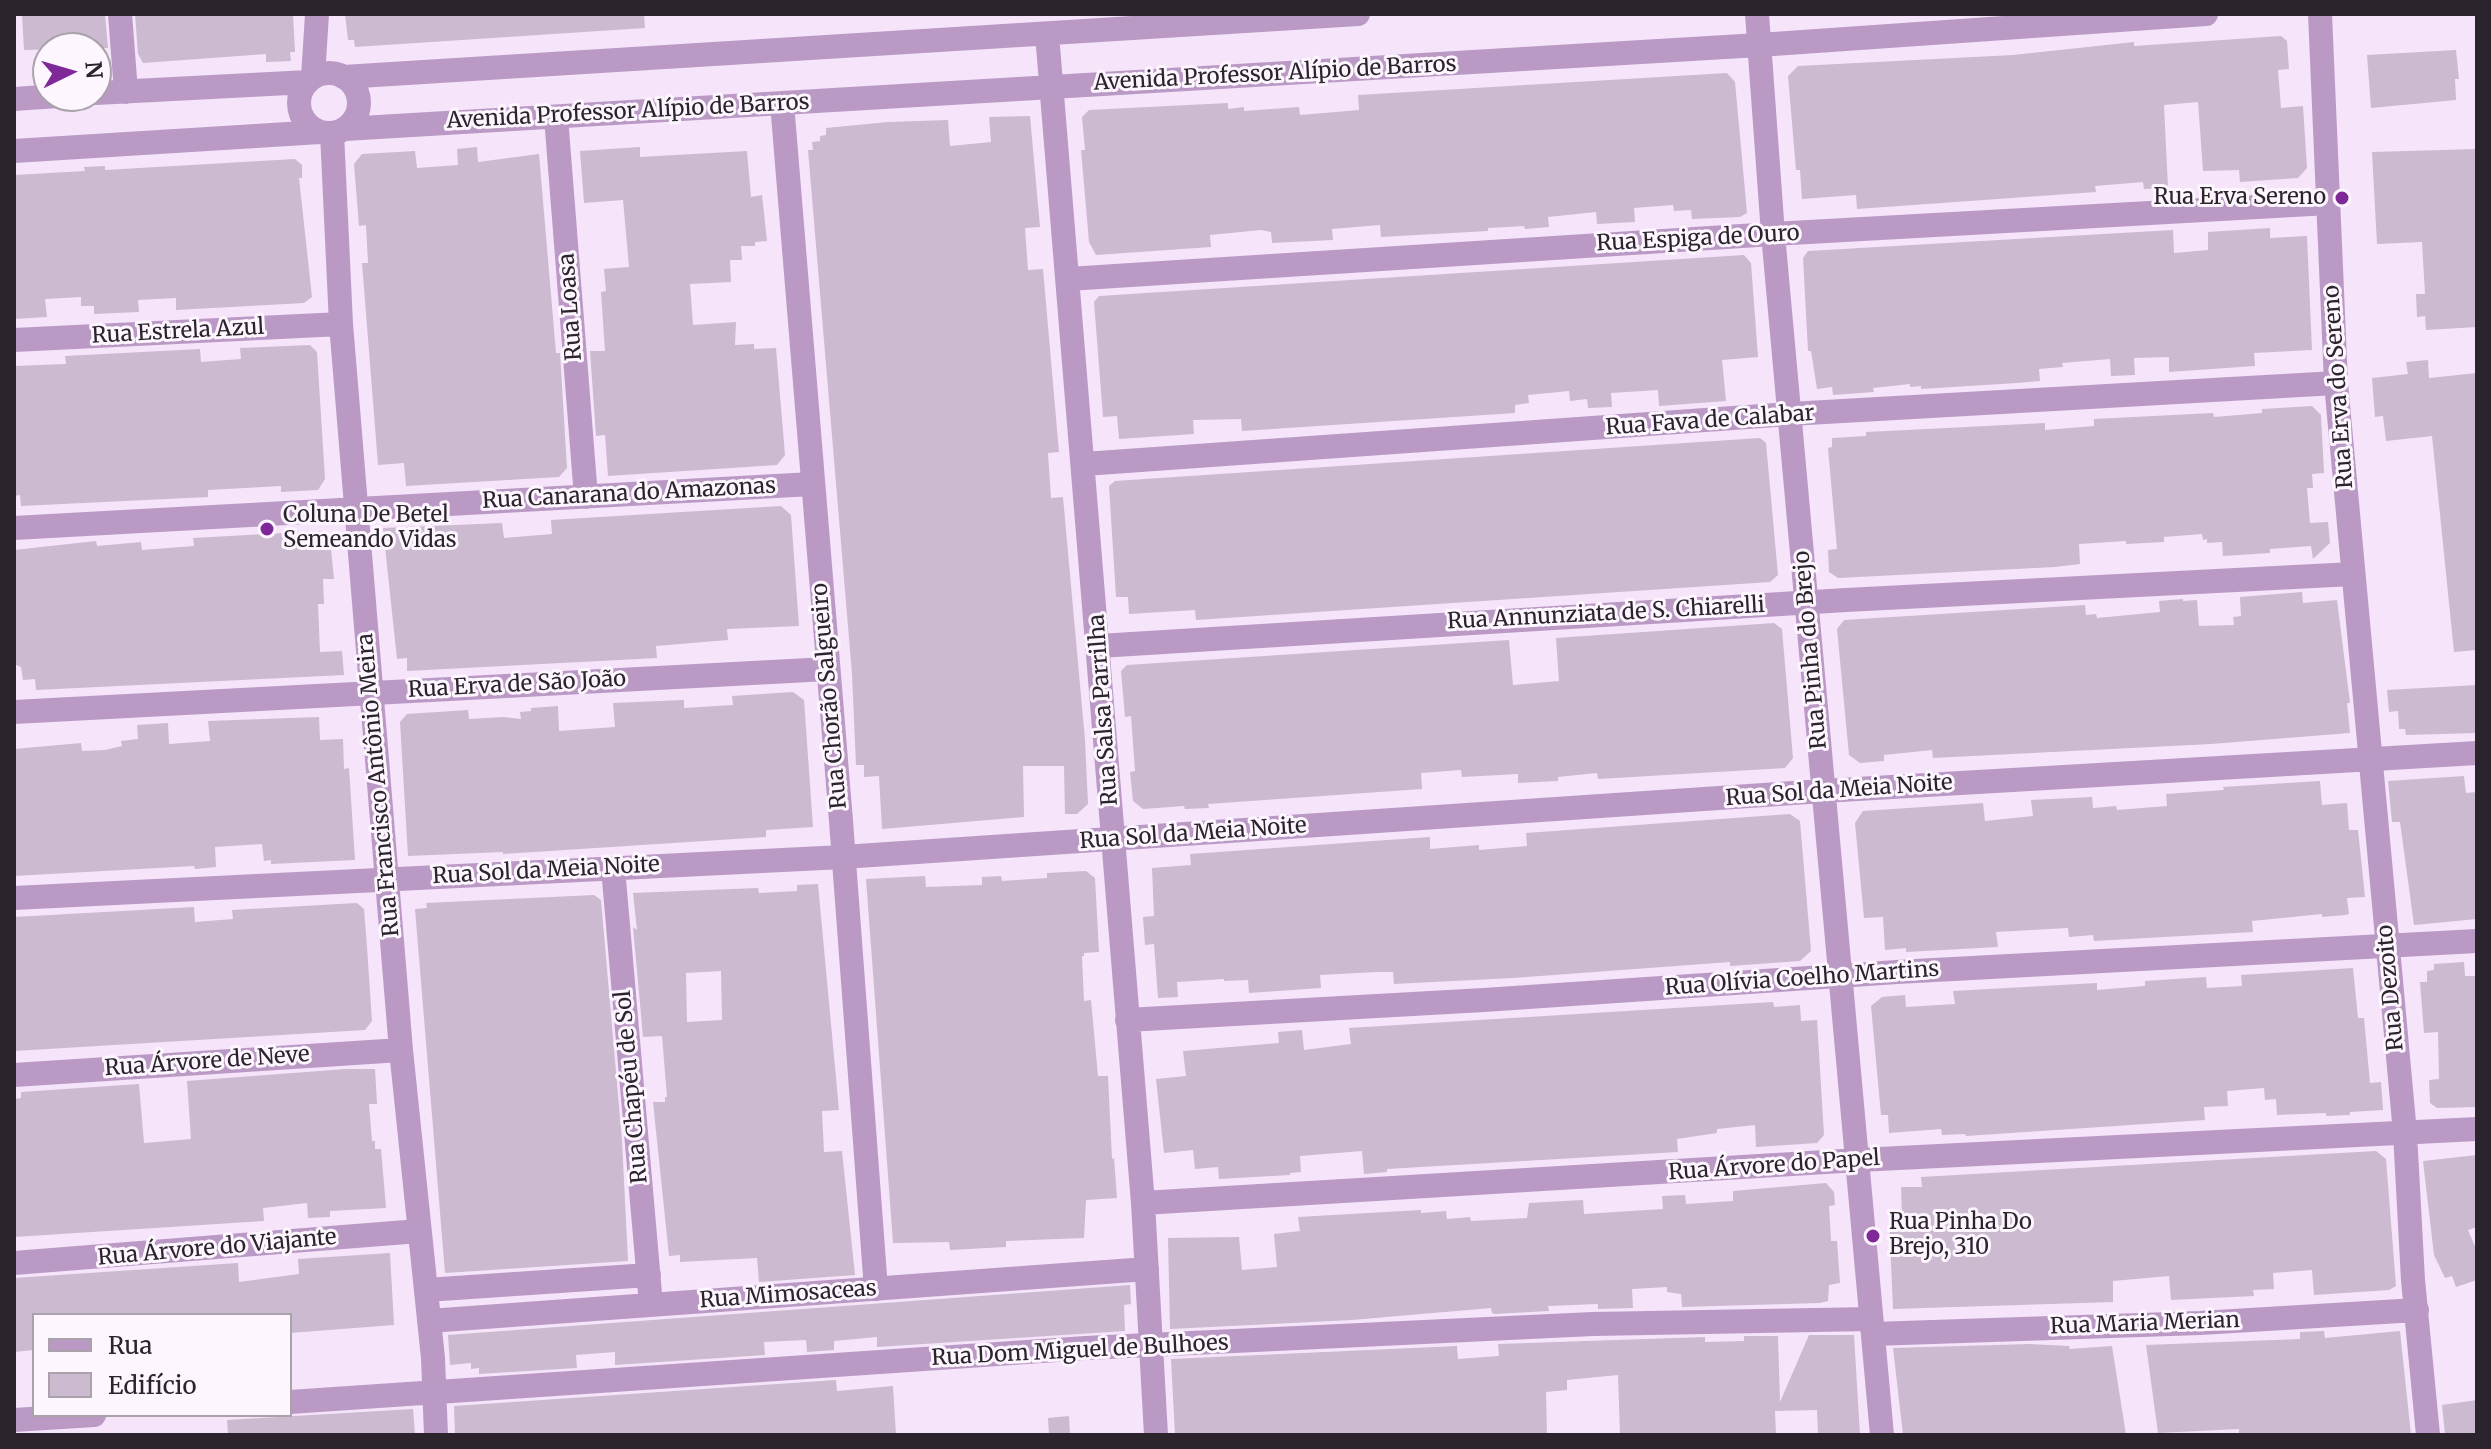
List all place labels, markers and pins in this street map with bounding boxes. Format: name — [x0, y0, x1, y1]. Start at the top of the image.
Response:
place label: Rua Erva Sereno — [2153, 185, 2326, 211]
marker: Rua Erva Sereno — [2333, 189, 2351, 207]
place label: Coluna De Betel Semeando Vidas — [283, 503, 457, 554]
marker: Coluna De Betel Semeando Vidas — [258, 520, 276, 538]
place label: Rua Pinha Do Brejo, 310 — [1889, 1210, 2032, 1262]
marker: Rua Pinha Do Brejo, 310 — [1864, 1227, 1882, 1245]

